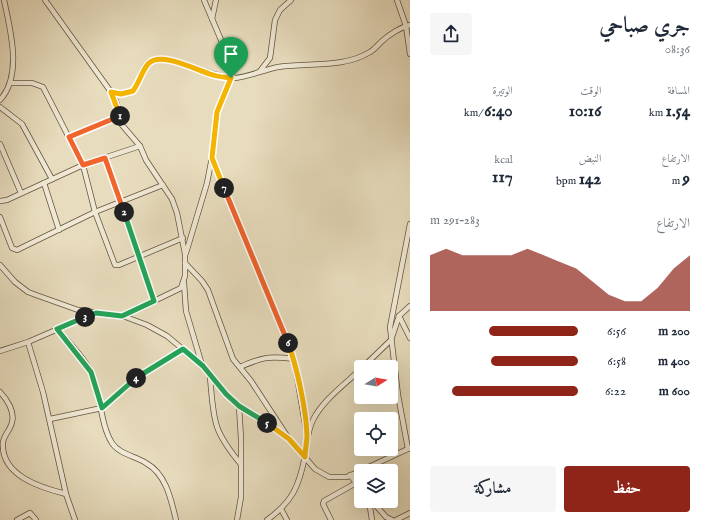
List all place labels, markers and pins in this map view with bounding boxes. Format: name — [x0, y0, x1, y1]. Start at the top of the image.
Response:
pin — [214, 37, 248, 78]
pin: 1 — [110, 106, 130, 126]
pin: 7 — [214, 178, 234, 198]
pin: 2 — [114, 202, 134, 222]
pin: 3 — [75, 307, 95, 327]
pin: 6 — [278, 333, 298, 353]
pin: 4 — [126, 368, 146, 388]
pin: 5 — [257, 413, 277, 433]

